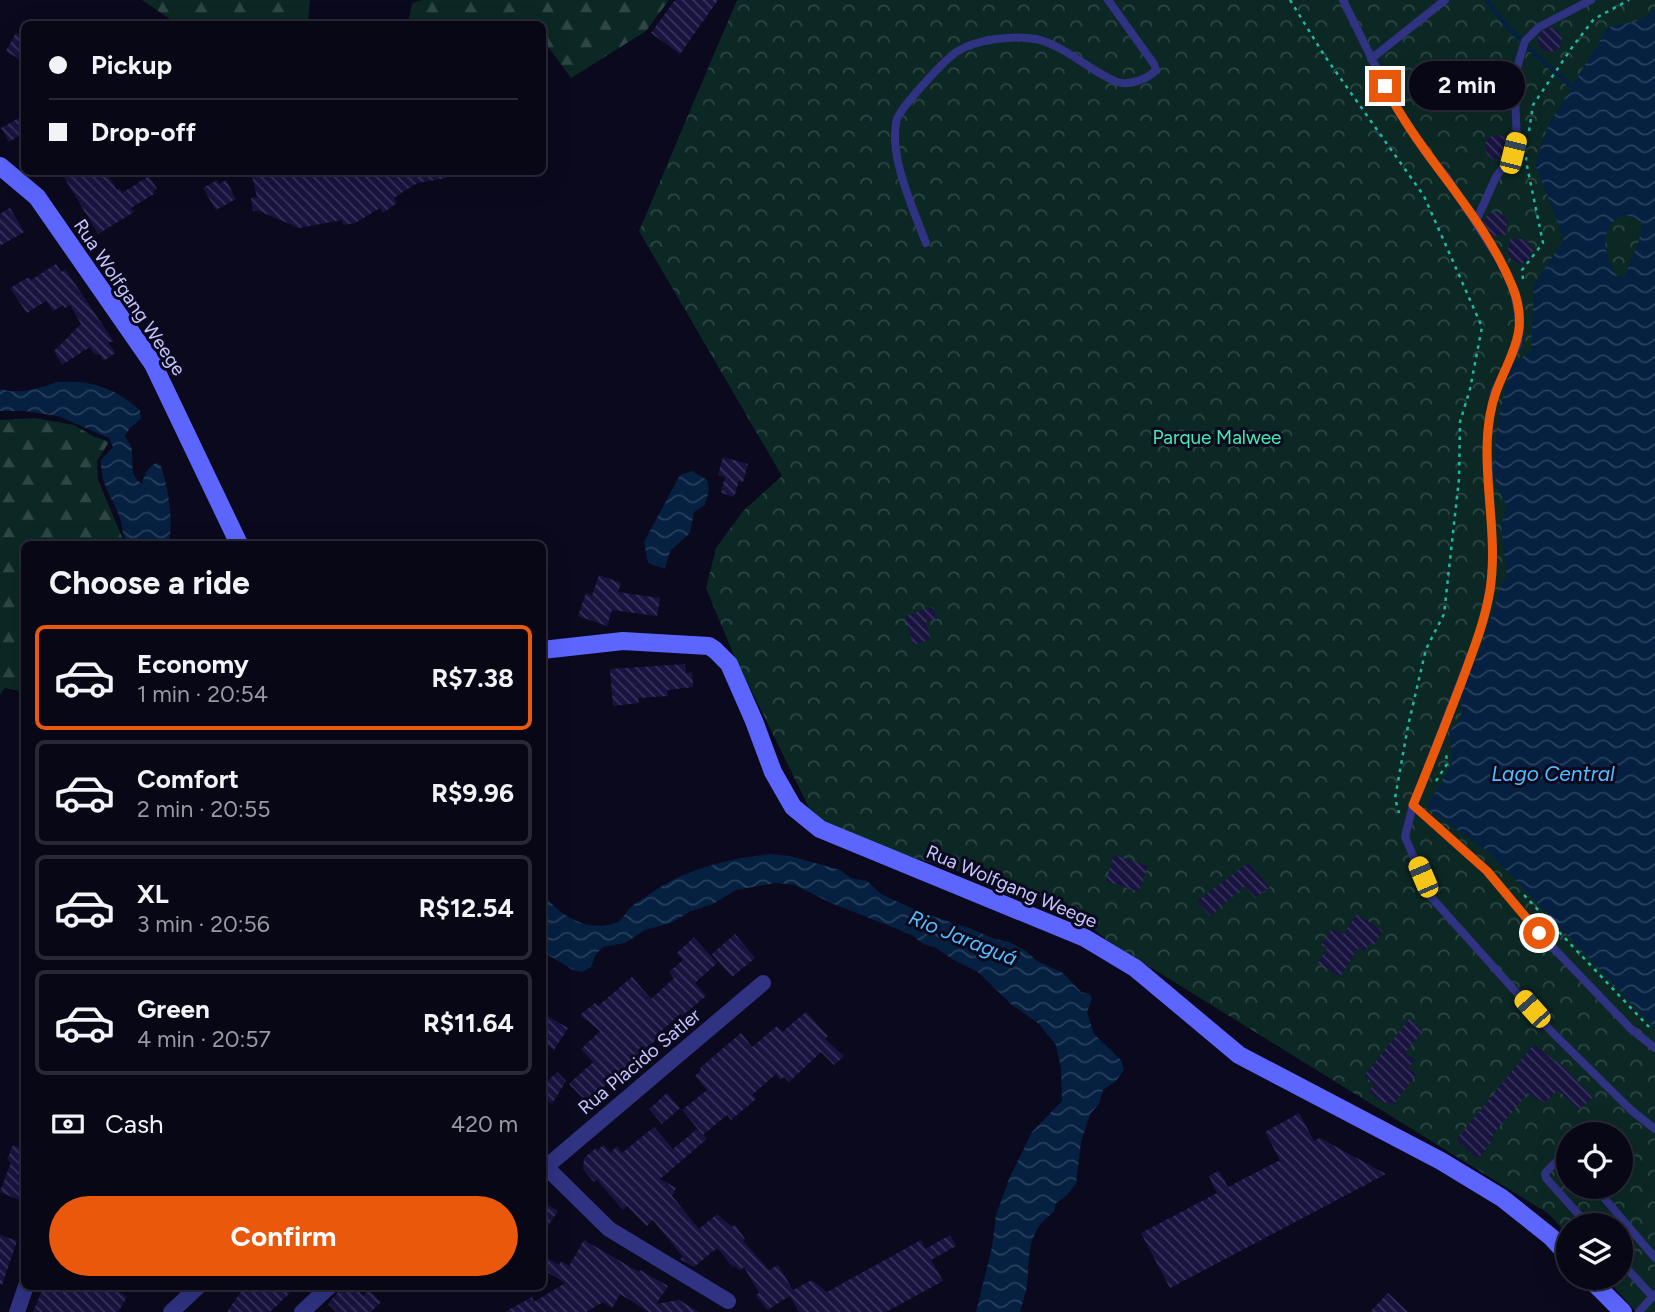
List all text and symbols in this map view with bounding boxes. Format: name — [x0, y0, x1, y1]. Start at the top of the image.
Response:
text: Pickup — [91, 49, 172, 81]
callout: 2 min — [1410, 62, 1525, 110]
route end — [1369, 70, 1401, 102]
text: 2 min — [1438, 71, 1496, 99]
text: Drop-off — [91, 116, 196, 148]
car — [1498, 130, 1529, 176]
street label: Rua Wolfgang Weege — [69, 215, 190, 380]
park label: Parque Malwee — [1153, 426, 1281, 449]
text: Choose a ride — [49, 564, 250, 602]
icon: car — [53, 646, 116, 709]
text: Economy — [137, 648, 249, 680]
text: R$7.38 — [432, 662, 514, 694]
text: 1 min · 20:54 — [137, 680, 268, 708]
icon: car — [53, 761, 116, 824]
water label: Lago Central — [1491, 761, 1615, 786]
text: Comfort — [137, 763, 239, 795]
text: R$9.96 — [431, 777, 514, 809]
text: 2 min · 20:55 — [137, 795, 270, 823]
street label: Rua Wolfgang Weege — [923, 840, 1101, 933]
car — [1406, 854, 1441, 900]
icon: car — [53, 876, 116, 939]
text: XL — [137, 878, 169, 910]
text: R$12.54 — [419, 892, 514, 924]
water label: Rio Jaraguá — [905, 905, 1021, 971]
text: 3 min · 20:56 — [137, 910, 270, 938]
route start — [1523, 917, 1555, 949]
car — [1511, 986, 1554, 1032]
icon: car — [53, 991, 116, 1054]
text: Green — [137, 993, 210, 1025]
street label: Rua Placido Satler — [573, 1003, 706, 1119]
text: R$11.64 — [423, 1007, 514, 1039]
text: 4 min · 20:57 — [137, 1025, 271, 1053]
icon: cash — [49, 1105, 87, 1143]
text: Cash — [105, 1108, 164, 1140]
text: 420 m — [451, 1110, 518, 1138]
map controls — [1556, 1122, 1633, 1290]
button: locate — [1556, 1122, 1633, 1199]
button: Confirm — [49, 1196, 518, 1276]
button: layers — [1556, 1213, 1633, 1290]

